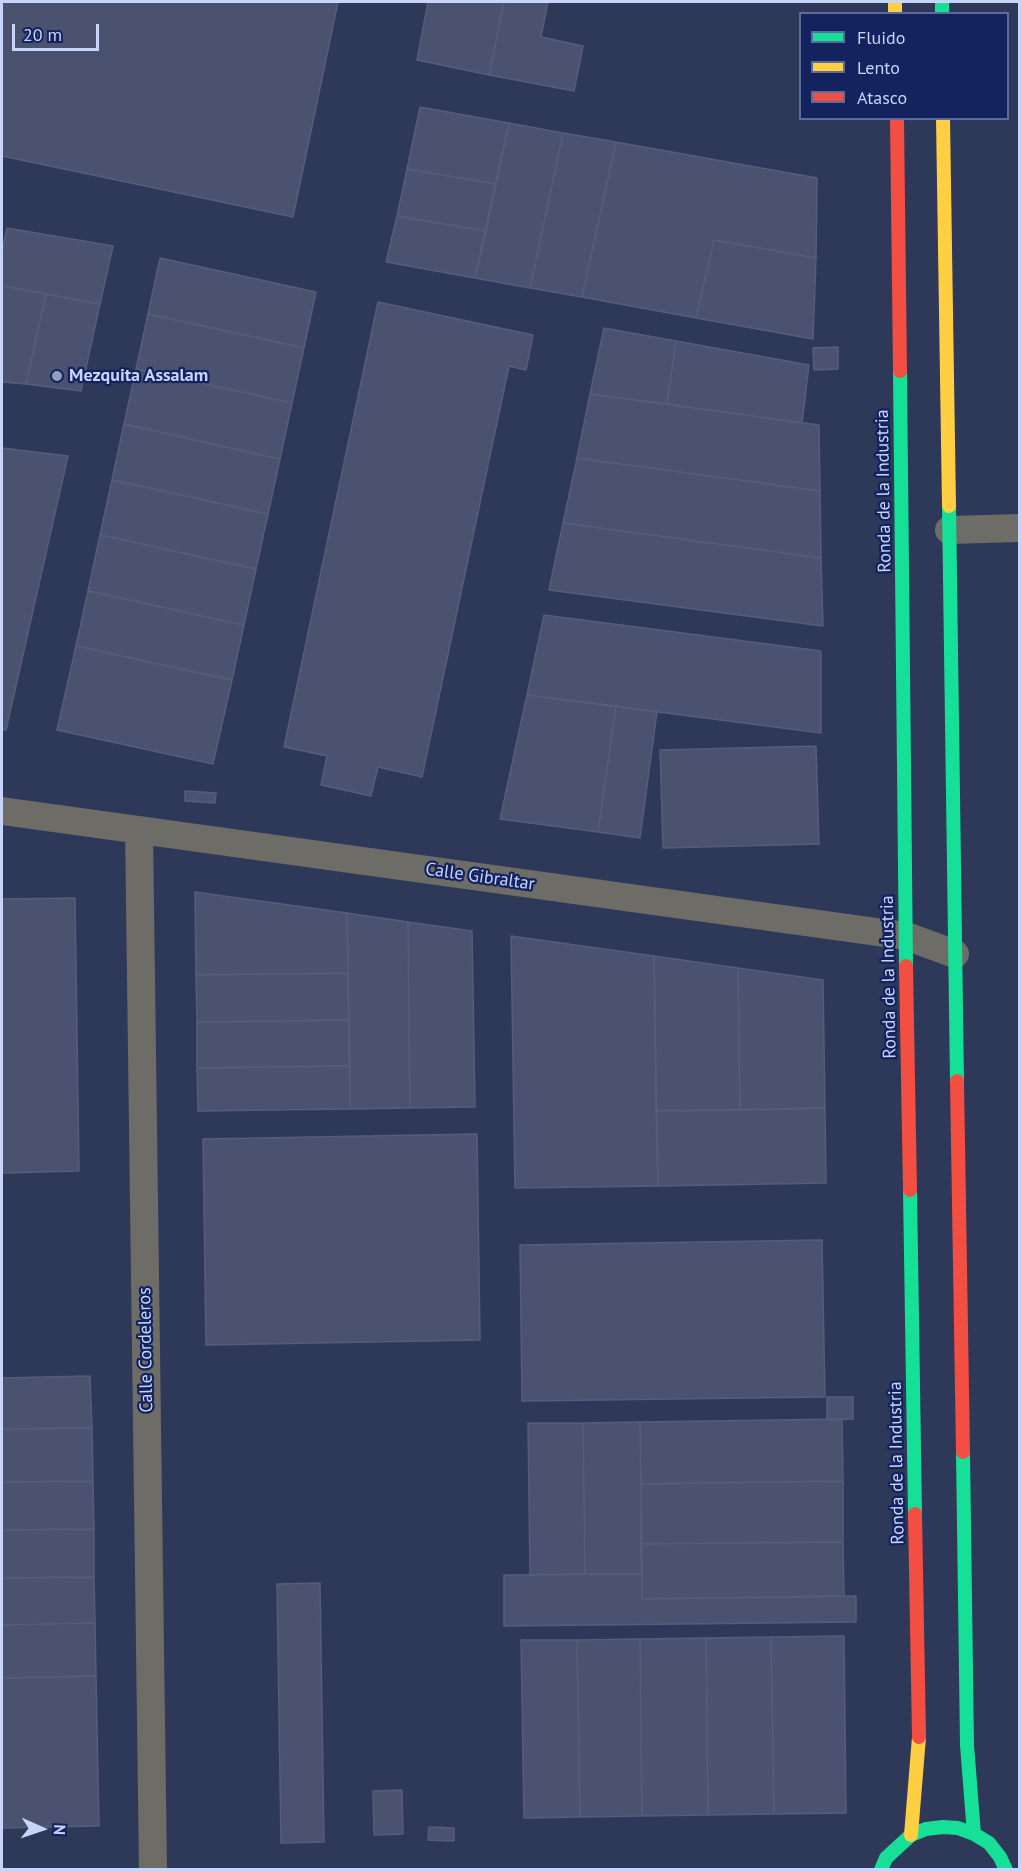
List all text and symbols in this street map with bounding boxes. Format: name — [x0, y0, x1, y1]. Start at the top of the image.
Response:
scale bar — [15, 12, 102, 50]
legend — [799, 12, 1009, 120]
text: 20 m — [23, 23, 62, 46]
text: Fluido — [857, 26, 905, 49]
text: Lento — [857, 56, 900, 79]
text: Atasco — [857, 86, 907, 109]
place label: Mezquita Assalam — [69, 365, 208, 387]
marker: Mezquita Assalam — [50, 369, 64, 383]
street label: Ronda de la Industria — [872, 409, 896, 573]
street label: Calle Gibraltar — [424, 859, 536, 895]
street label: Ronda de la Industria — [877, 895, 901, 1059]
street label: Calle Cordeleros — [134, 1287, 158, 1413]
street label: Ronda de la Industria — [885, 1381, 909, 1545]
north arrow — [12, 1799, 72, 1859]
text: N — [50, 1824, 70, 1836]

